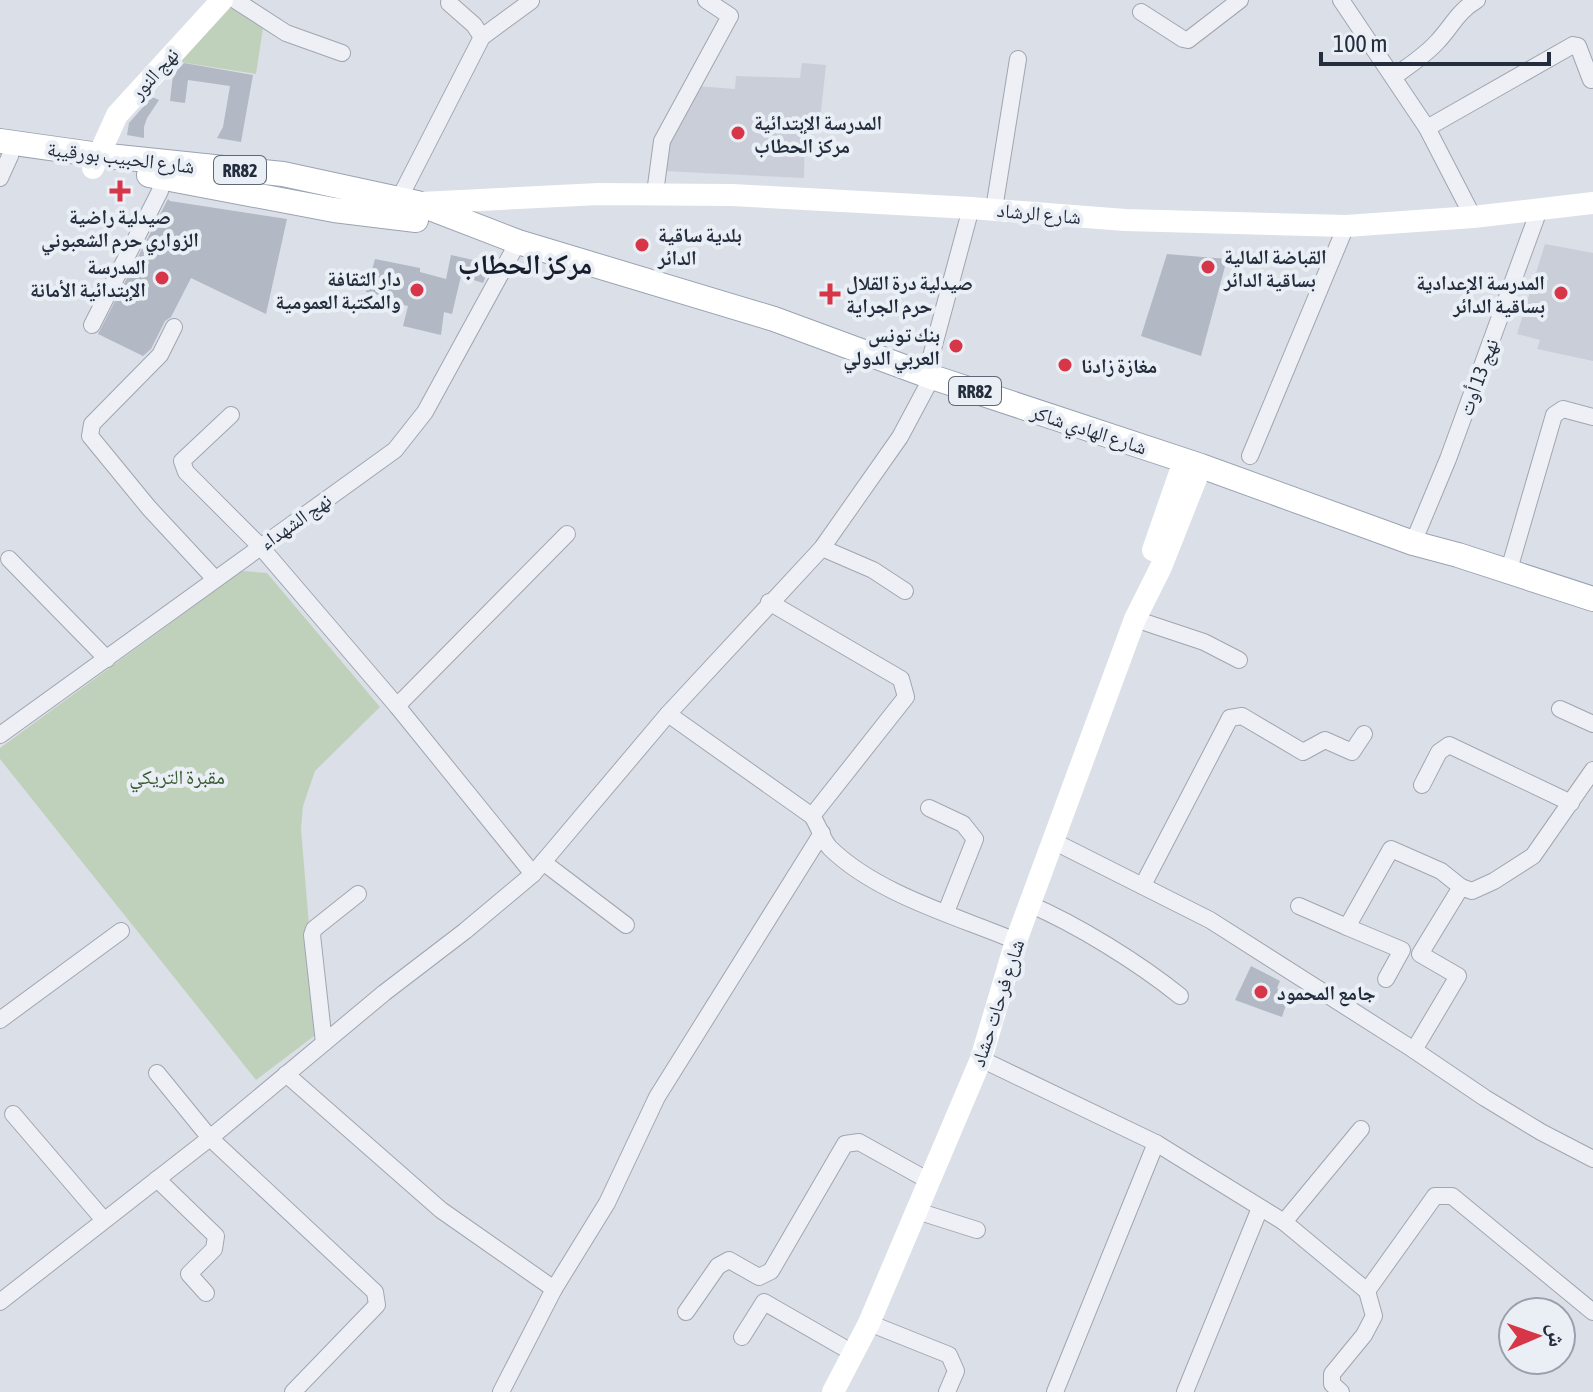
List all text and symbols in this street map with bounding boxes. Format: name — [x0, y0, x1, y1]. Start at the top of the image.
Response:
scale bar — [1321, 16, 1549, 66]
text: 100 m — [1333, 30, 1387, 57]
street label: نهج النور — [124, 43, 184, 105]
place label: المدرسة الإبتدائية مركز الحطاب — [754, 111, 882, 158]
marker: المدرسة الإبتدائية مركز الحطاب — [729, 124, 747, 142]
street label: شارع الحبيب بورقيبة — [46, 137, 196, 179]
road number: RR82 — [214, 156, 266, 184]
marker: صيدلية راضية الزواري حرم الشعبوني — [111, 182, 129, 200]
street label: شارع الرشاد — [996, 198, 1082, 230]
place label: صيدلية راضية الزواري حرم الشعبوني — [41, 205, 199, 255]
place label: بلدية ساقية الدائر — [657, 223, 742, 270]
marker: بلدية ساقية الدائر — [633, 236, 651, 254]
place label: القباضة المالية بساقية الدائر — [1223, 245, 1327, 292]
district label: مركز الحطاب — [458, 248, 592, 281]
place label: المدرسة الإبتدائية الأمانة — [30, 255, 146, 302]
marker: القباضة المالية بساقية الدائر — [1199, 258, 1217, 276]
place label: دار الثقافة والمكتبة العمومية — [275, 267, 401, 314]
marker: المدرسة الإبتدائية الأمانة — [153, 269, 171, 287]
place label: صيدلية درة القلال حرم الجراية — [846, 271, 973, 320]
place label: المدرسة الإعدادية بساقية الدائر — [1416, 271, 1545, 318]
marker: دار الثقافة والمكتبة العمومية — [408, 281, 426, 299]
marker: المدرسة الإعدادية بساقية الدائر — [1552, 284, 1570, 302]
marker: صيدلية درة القلال حرم الجراية — [821, 285, 839, 303]
place label: بنك تونس العربي الدولي — [843, 323, 940, 373]
street label: نهج 13 أوت — [1453, 335, 1504, 419]
marker: بنك تونس العربي الدولي — [947, 337, 965, 355]
place label: مغازة زادنا — [1081, 354, 1157, 377]
marker: مغازة زادنا — [1056, 356, 1074, 374]
road number: RR82 — [949, 377, 1001, 405]
street label: شارع الهادي شاكر — [1026, 399, 1150, 463]
street label: نهج الشهداء — [255, 488, 336, 556]
park label: مقبرة التريكي — [129, 765, 225, 793]
street label: شارع فرحات حشاد — [966, 936, 1030, 1070]
place label: جامع المحمود — [1277, 981, 1376, 1007]
marker: جامع المحمود — [1252, 983, 1270, 1001]
north arrow — [1497, 1296, 1577, 1376]
text: ش — [1543, 1323, 1570, 1347]

